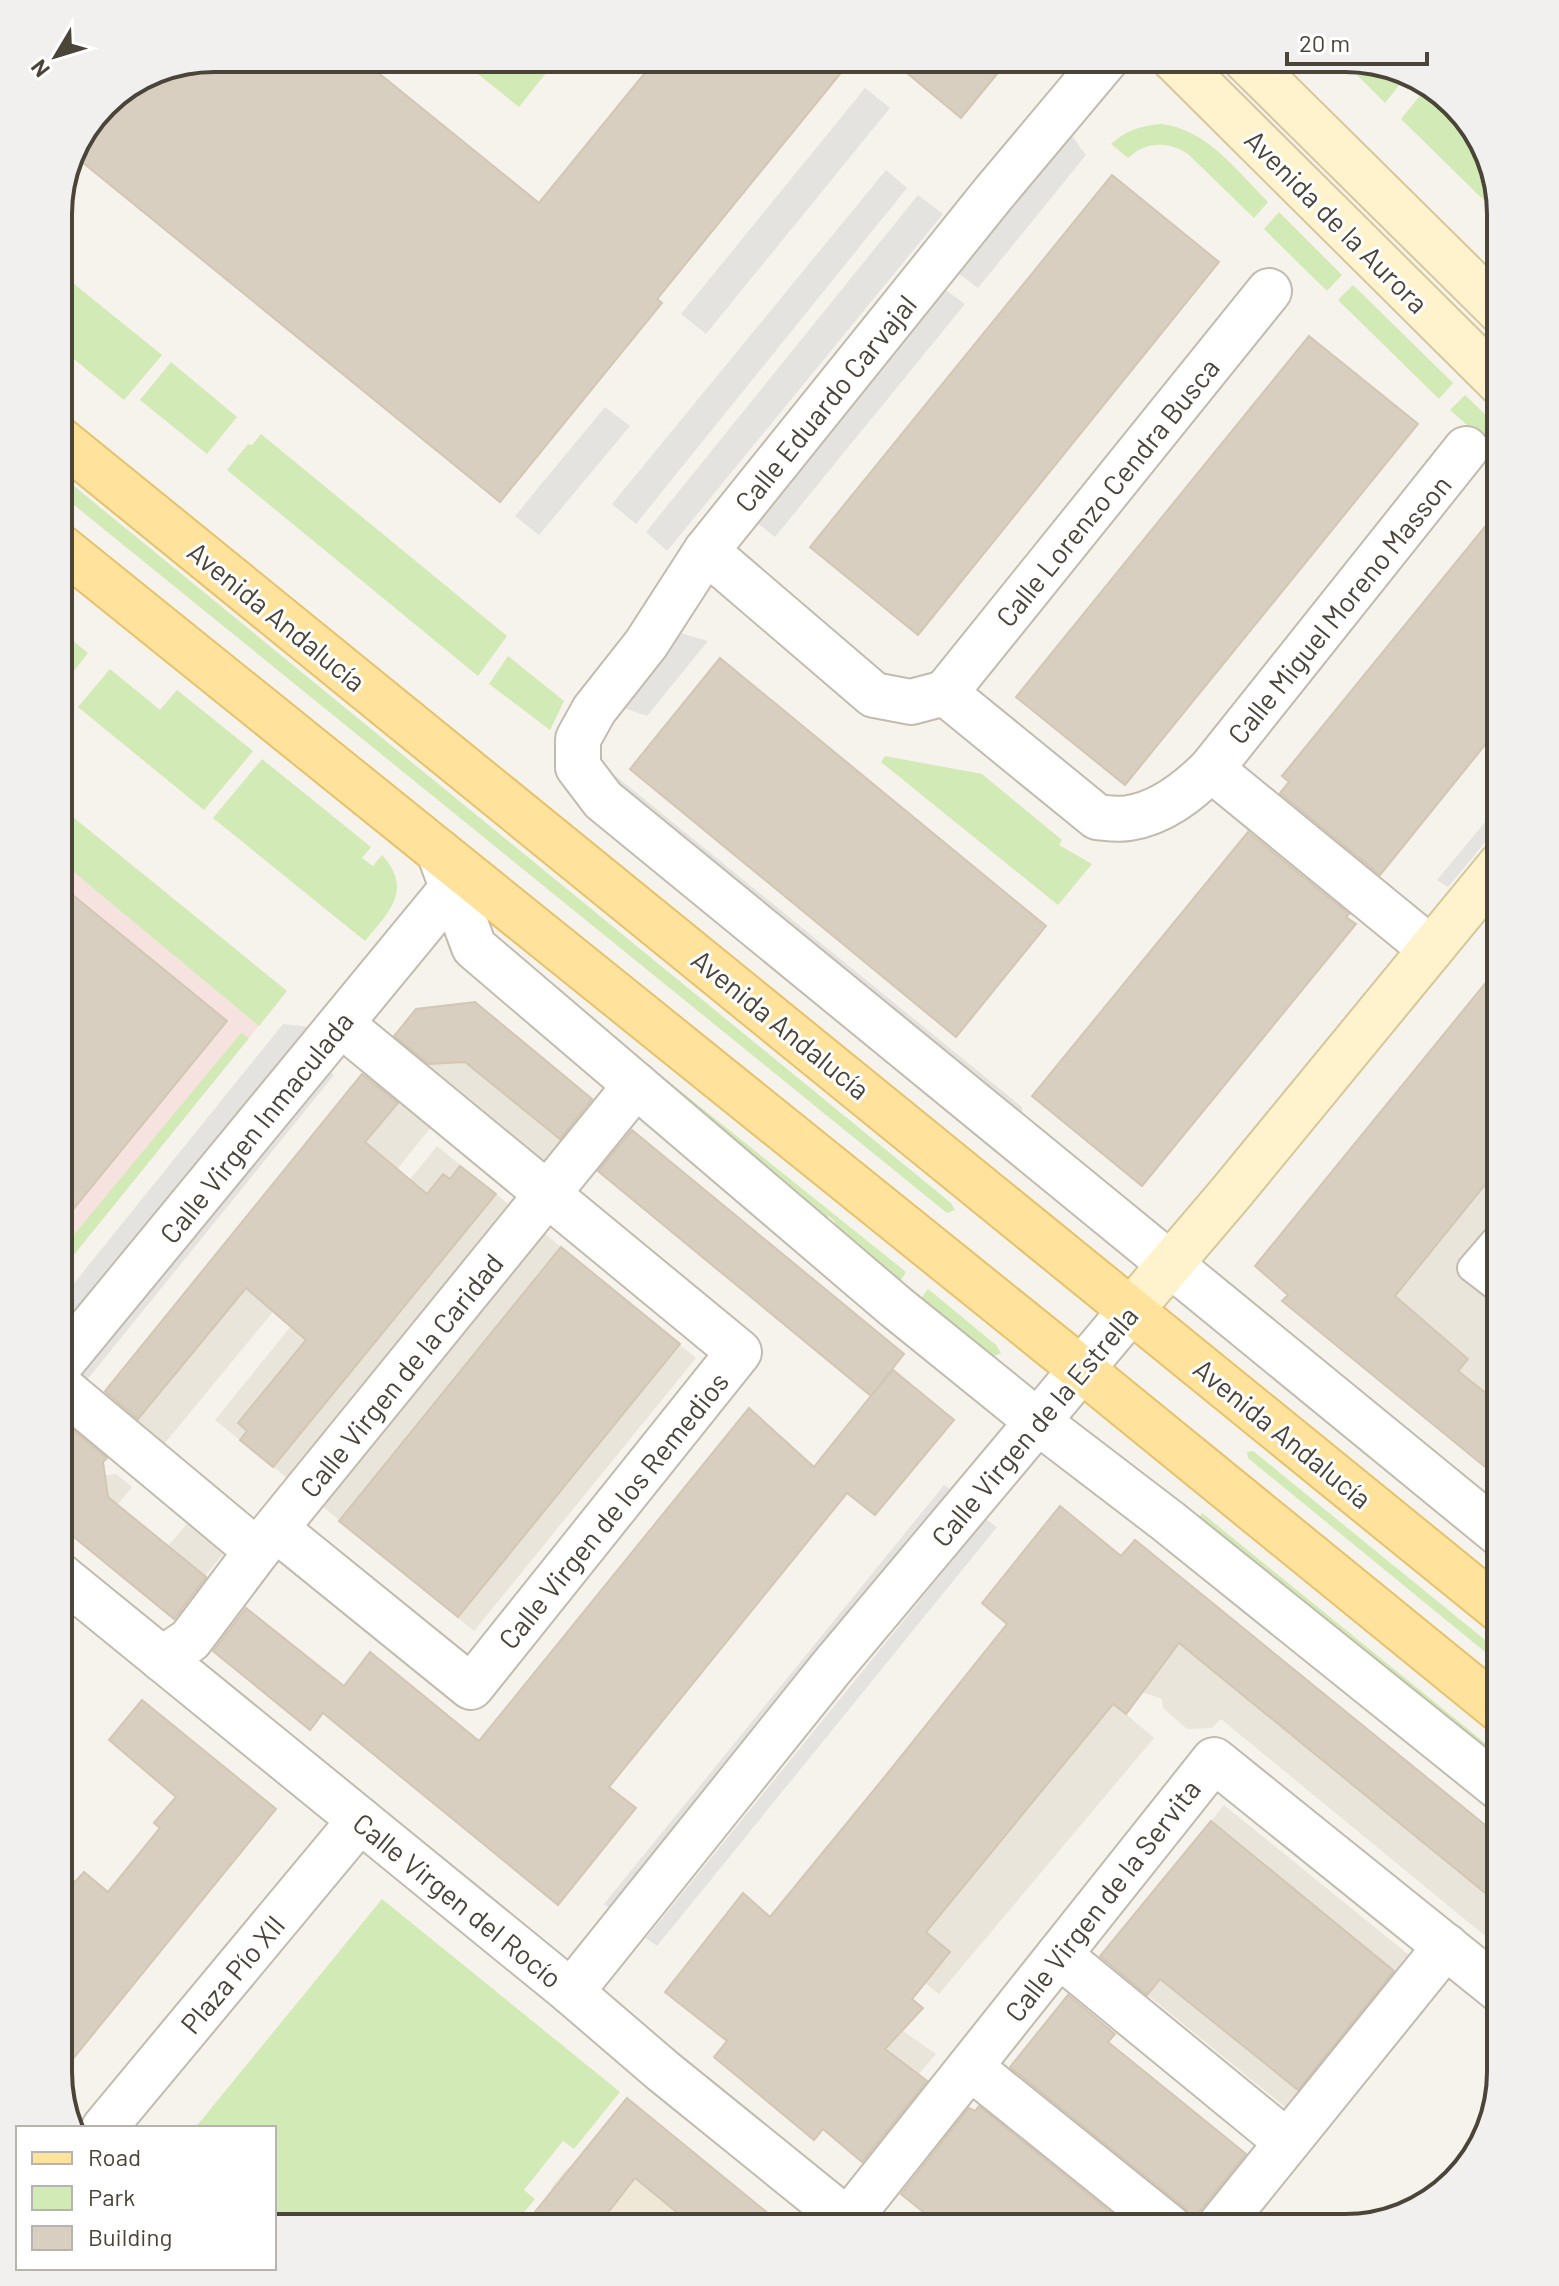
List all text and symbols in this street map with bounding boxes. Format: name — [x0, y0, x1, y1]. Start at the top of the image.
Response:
north arrow — [16, 16, 96, 96]
scale bar — [1287, 16, 1427, 66]
text: 20 m — [1299, 28, 1350, 57]
text: N — [25, 55, 54, 83]
street label: Avenida de la Aurora — [1238, 122, 1436, 320]
street label: Calle Eduardo Carvajal — [727, 288, 923, 518]
street label: Calle Lorenzo Cendra Busca — [988, 351, 1226, 633]
street label: Calle Miguel Moreno Masson — [1220, 468, 1458, 750]
street label: Avenida Andalucía — [181, 534, 373, 698]
street label: Avenida Andalucía — [685, 942, 877, 1106]
street label: Calle Virgen Inmaculada — [152, 1004, 360, 1250]
street label: Calle Virgen de la Caridad — [292, 1246, 510, 1504]
street label: Calle Virgen de la Estrella — [923, 1299, 1145, 1553]
street label: Avenida Andalucía — [1187, 1351, 1379, 1515]
street label: Calle Virgen de los Remedios — [491, 1365, 735, 1655]
street label: Calle Virgen de la Servita — [997, 1772, 1207, 2028]
street label: Calle Virgen del Rocío — [347, 1805, 569, 1995]
street label: Plaza Pío XII — [173, 1908, 291, 2040]
legend — [16, 2126, 276, 2270]
text: Road — [88, 2142, 141, 2171]
text: Park — [88, 2182, 135, 2211]
text: Building — [88, 2222, 172, 2251]

